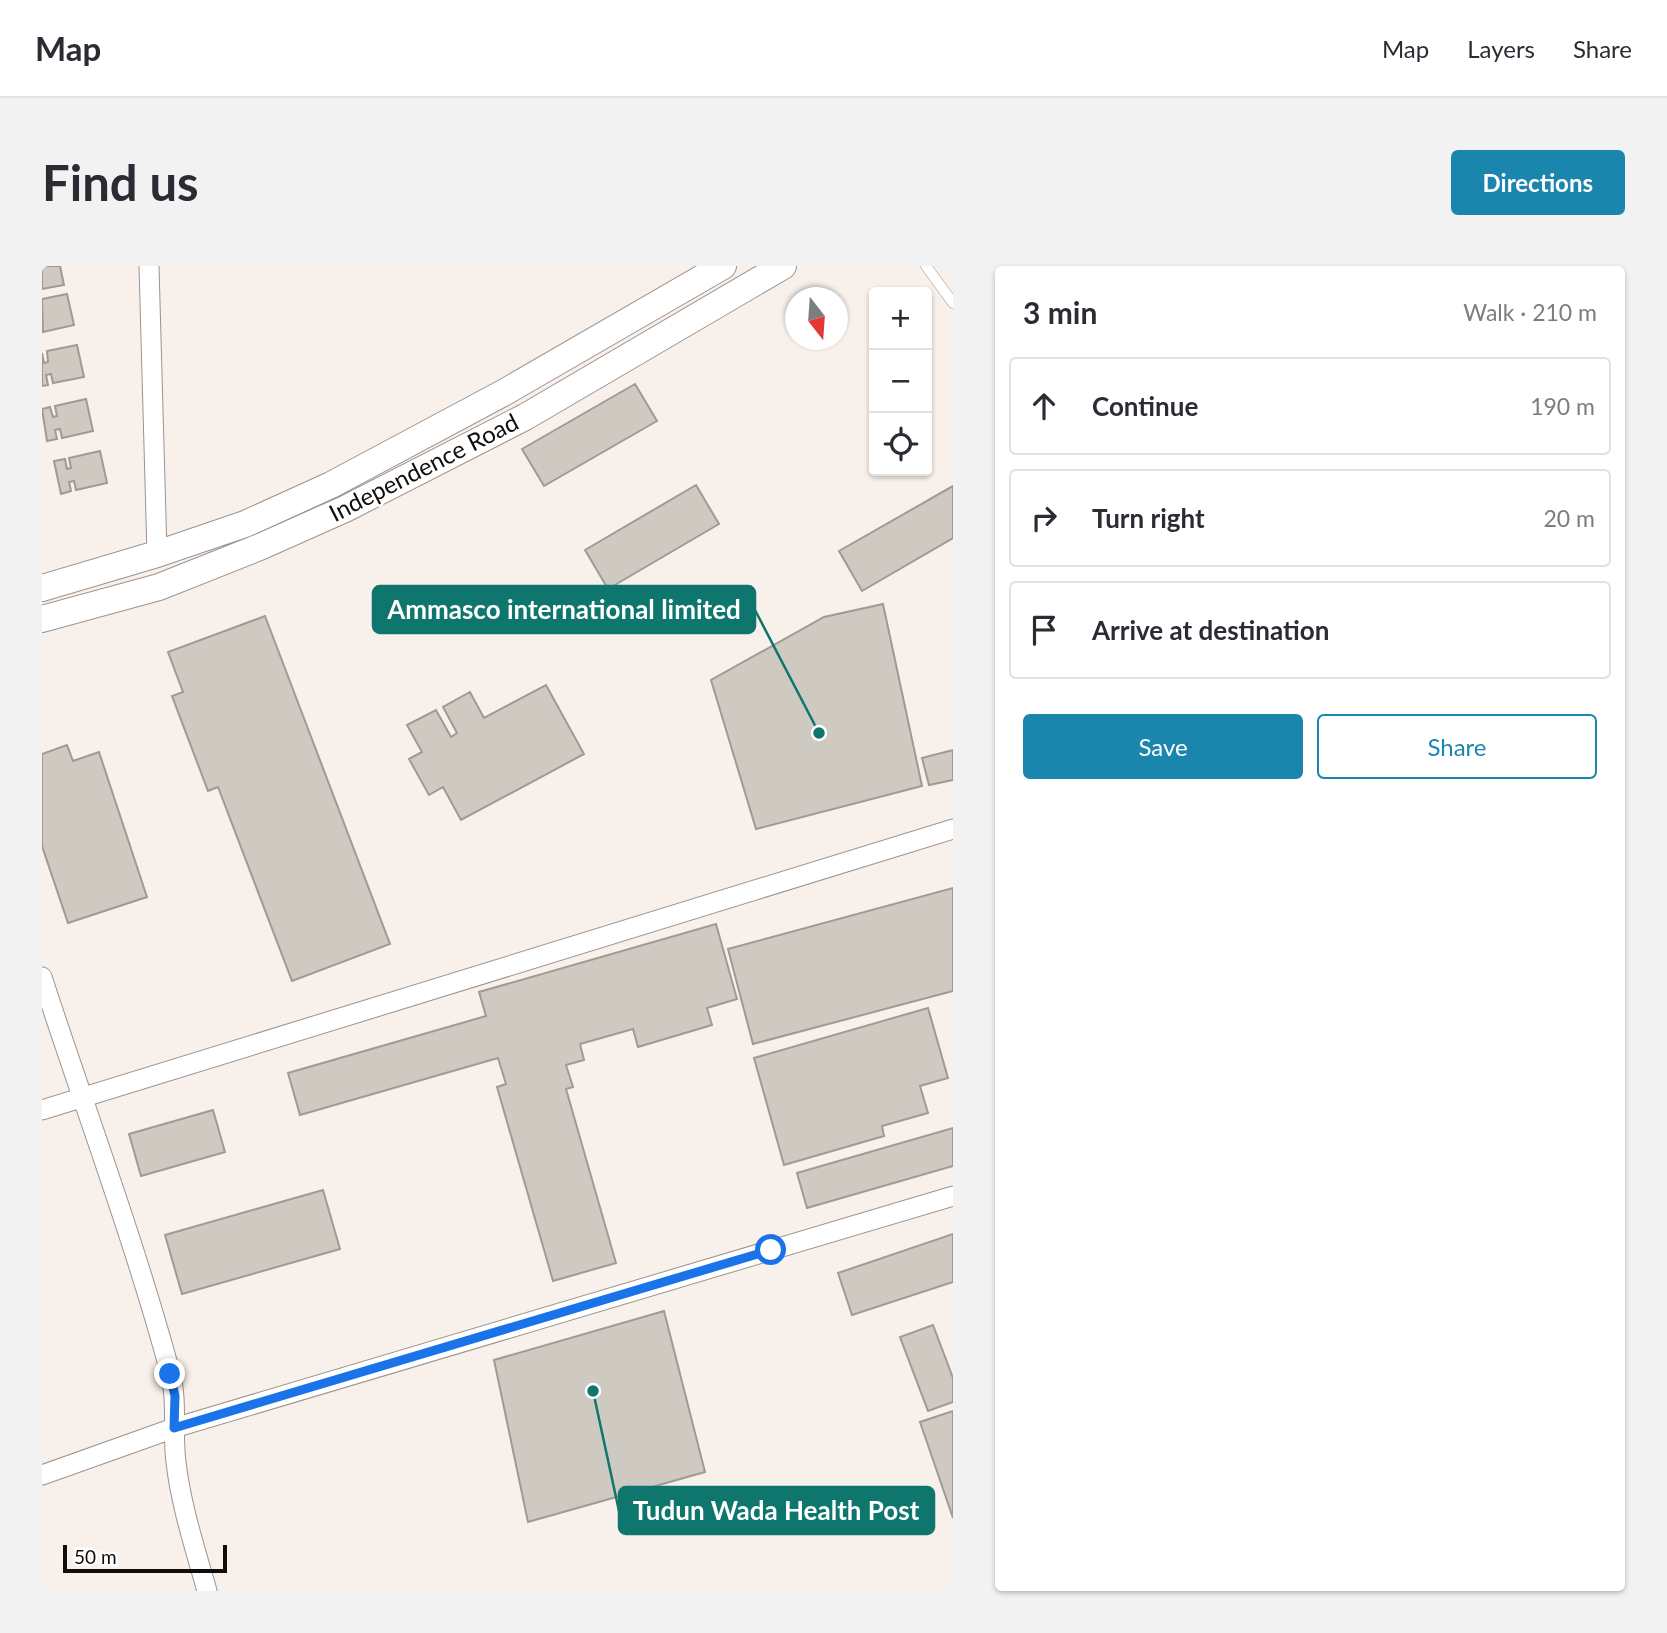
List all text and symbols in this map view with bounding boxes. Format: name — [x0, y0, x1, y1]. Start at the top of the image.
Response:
text: Map — [35, 28, 101, 68]
text: Map — [1382, 34, 1429, 63]
text: Layers — [1467, 34, 1535, 63]
text: Share — [1573, 34, 1632, 63]
button: Directions — [1451, 150, 1625, 215]
text: Find us — [42, 153, 199, 211]
north arrow — [785, 287, 848, 350]
map controls — [869, 287, 932, 476]
button: + — [869, 287, 932, 350]
text: 3 min — [1023, 294, 1097, 330]
text: Walk · 210 m — [1463, 298, 1597, 326]
button: − — [869, 350, 932, 413]
icon: ahead — [1025, 387, 1063, 425]
text: Continue — [1092, 390, 1198, 422]
text: 190 m — [1530, 392, 1595, 420]
street label: Independence Road — [324, 406, 523, 527]
button: locate — [869, 413, 932, 476]
icon: right — [1025, 499, 1063, 537]
text: Turn right — [1092, 502, 1205, 534]
text: 20 m — [1544, 504, 1595, 532]
callout: Ammasco international limited — [373, 586, 755, 633]
text: Ammasco international limited — [386, 593, 741, 625]
icon: arrive — [1025, 611, 1063, 649]
text: Arrive at destination — [1092, 614, 1329, 646]
button: Save — [1023, 714, 1303, 779]
button: Share — [1317, 714, 1597, 779]
route start — [755, 1234, 786, 1265]
route end — [154, 1358, 185, 1389]
callout: Tudun Wada Health Post — [619, 1487, 934, 1534]
text: Tudun Wada Health Post — [633, 1494, 920, 1526]
scale bar — [63, 1542, 228, 1574]
text: 50 m — [74, 1545, 117, 1568]

